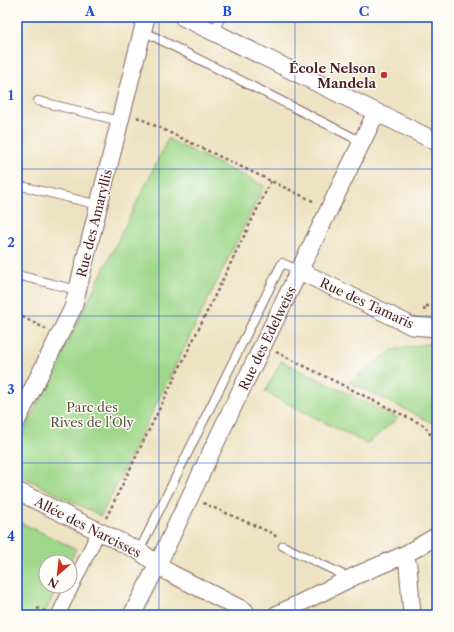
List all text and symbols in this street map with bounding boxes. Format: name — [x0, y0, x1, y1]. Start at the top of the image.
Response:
text: A — [84, 3, 96, 19]
text: B — [222, 3, 232, 19]
text: C — [359, 3, 369, 19]
place label: École Nelson Mandela — [289, 60, 376, 91]
marker: École Nelson Mandela — [379, 70, 389, 80]
text: 1 — [8, 87, 14, 103]
street label: Rue des Amaryllis — [73, 167, 115, 279]
text: 2 — [7, 234, 15, 250]
street label: Rue des Tamaris — [318, 274, 417, 332]
street label: Rue des Edelweiss — [235, 283, 299, 392]
text: 3 — [7, 381, 15, 397]
park label: Parc des Rives de l'Oly — [50, 399, 134, 430]
street label: Allée des Narcisses — [31, 493, 144, 561]
text: 4 — [7, 528, 15, 544]
north arrow — [38, 554, 78, 594]
text: N — [45, 574, 61, 591]

